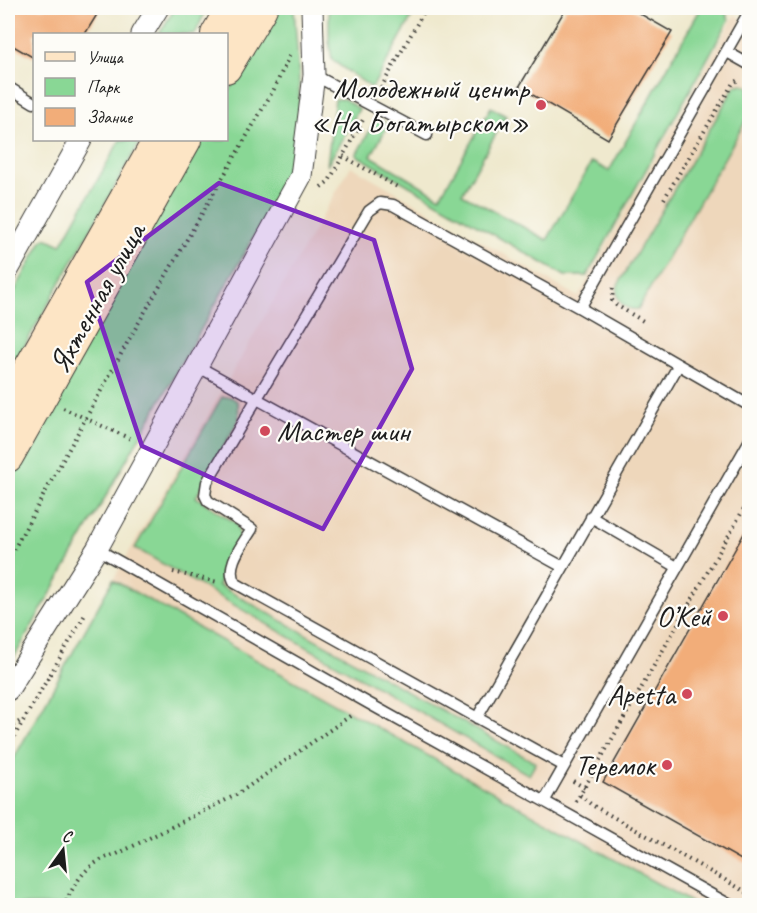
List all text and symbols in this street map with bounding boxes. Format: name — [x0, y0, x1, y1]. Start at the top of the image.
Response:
legend — [33, 33, 228, 141]
text: Улица — [87, 46, 124, 68]
place label: Молодежный центр «На Богатырском» — [311, 69, 531, 141]
text: Парк — [87, 76, 121, 98]
marker: Молодежный центр «На Богатырском» — [534, 98, 548, 112]
text: Здание — [87, 106, 133, 128]
street label: Яхтенная улица — [40, 214, 155, 380]
place label: Мастер шин — [277, 412, 411, 450]
marker: Мастер шин — [258, 424, 272, 438]
place label: О’Кей — [657, 597, 712, 635]
marker: О’Кей — [716, 609, 730, 623]
place label: Apetta — [607, 675, 677, 713]
marker: Apetta — [680, 687, 694, 701]
place label: Теремок — [575, 746, 657, 784]
marker: Теремок — [660, 758, 674, 772]
north arrow — [33, 820, 93, 880]
text: С — [60, 826, 75, 848]

